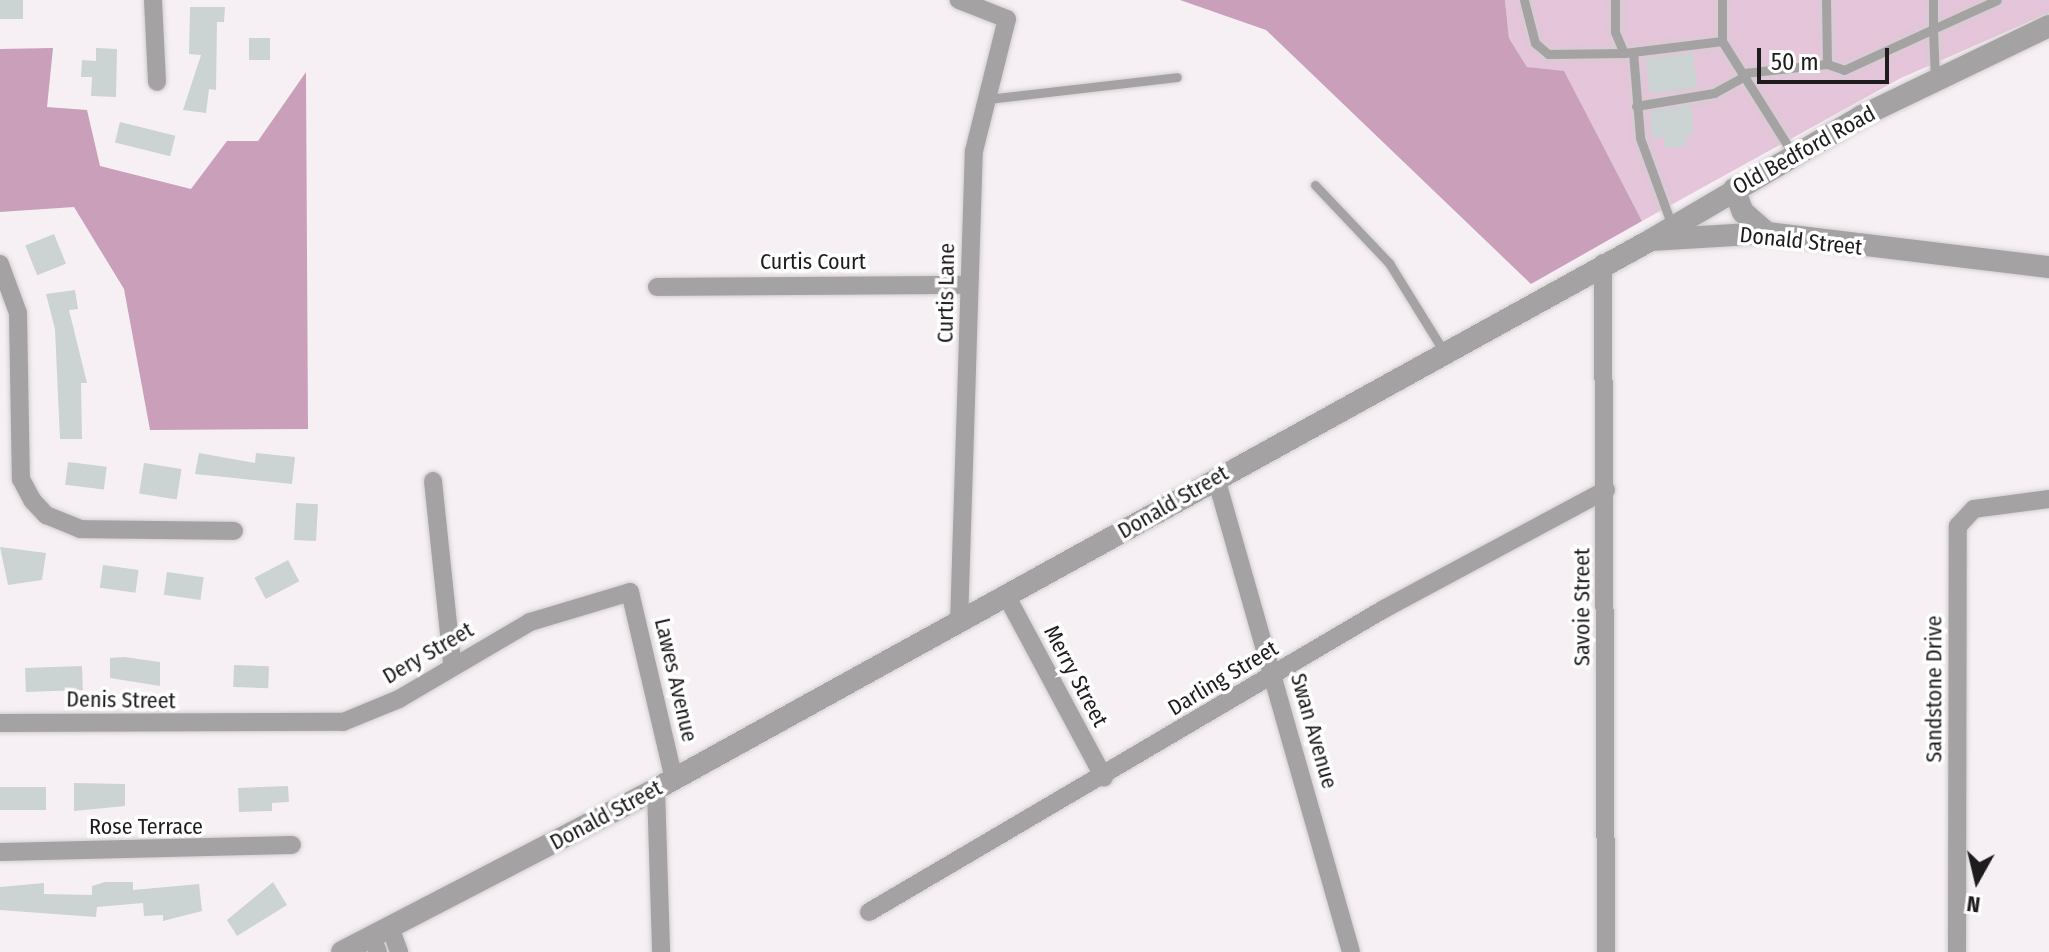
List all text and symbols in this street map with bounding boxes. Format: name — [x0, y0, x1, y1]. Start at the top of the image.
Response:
scale bar — [1761, 32, 1893, 82]
text: 50 m — [1771, 48, 1819, 76]
street label: Old Bedford Road — [1728, 100, 1880, 200]
street label: Donald Street — [1738, 221, 1864, 261]
street label: Curtis Lane — [932, 243, 960, 343]
street label: Curtis Court — [760, 249, 866, 275]
street label: Donald Street — [1113, 460, 1233, 544]
street label: Savoie Street — [1569, 548, 1595, 666]
street label: Sandstone Drive — [1921, 615, 1947, 763]
street label: Dery Street — [378, 616, 478, 690]
street label: Lawes Avenue — [649, 616, 703, 744]
street label: Merry Street — [1038, 621, 1114, 731]
street label: Darling Street — [1163, 635, 1283, 721]
street label: Swan Avenue — [1285, 670, 1343, 792]
street label: Denis Street — [66, 686, 176, 714]
street label: Donald Street — [545, 774, 667, 856]
street label: Rose Terrace — [89, 814, 203, 840]
north arrow — [1937, 840, 2017, 920]
text: N — [1965, 890, 1982, 919]

